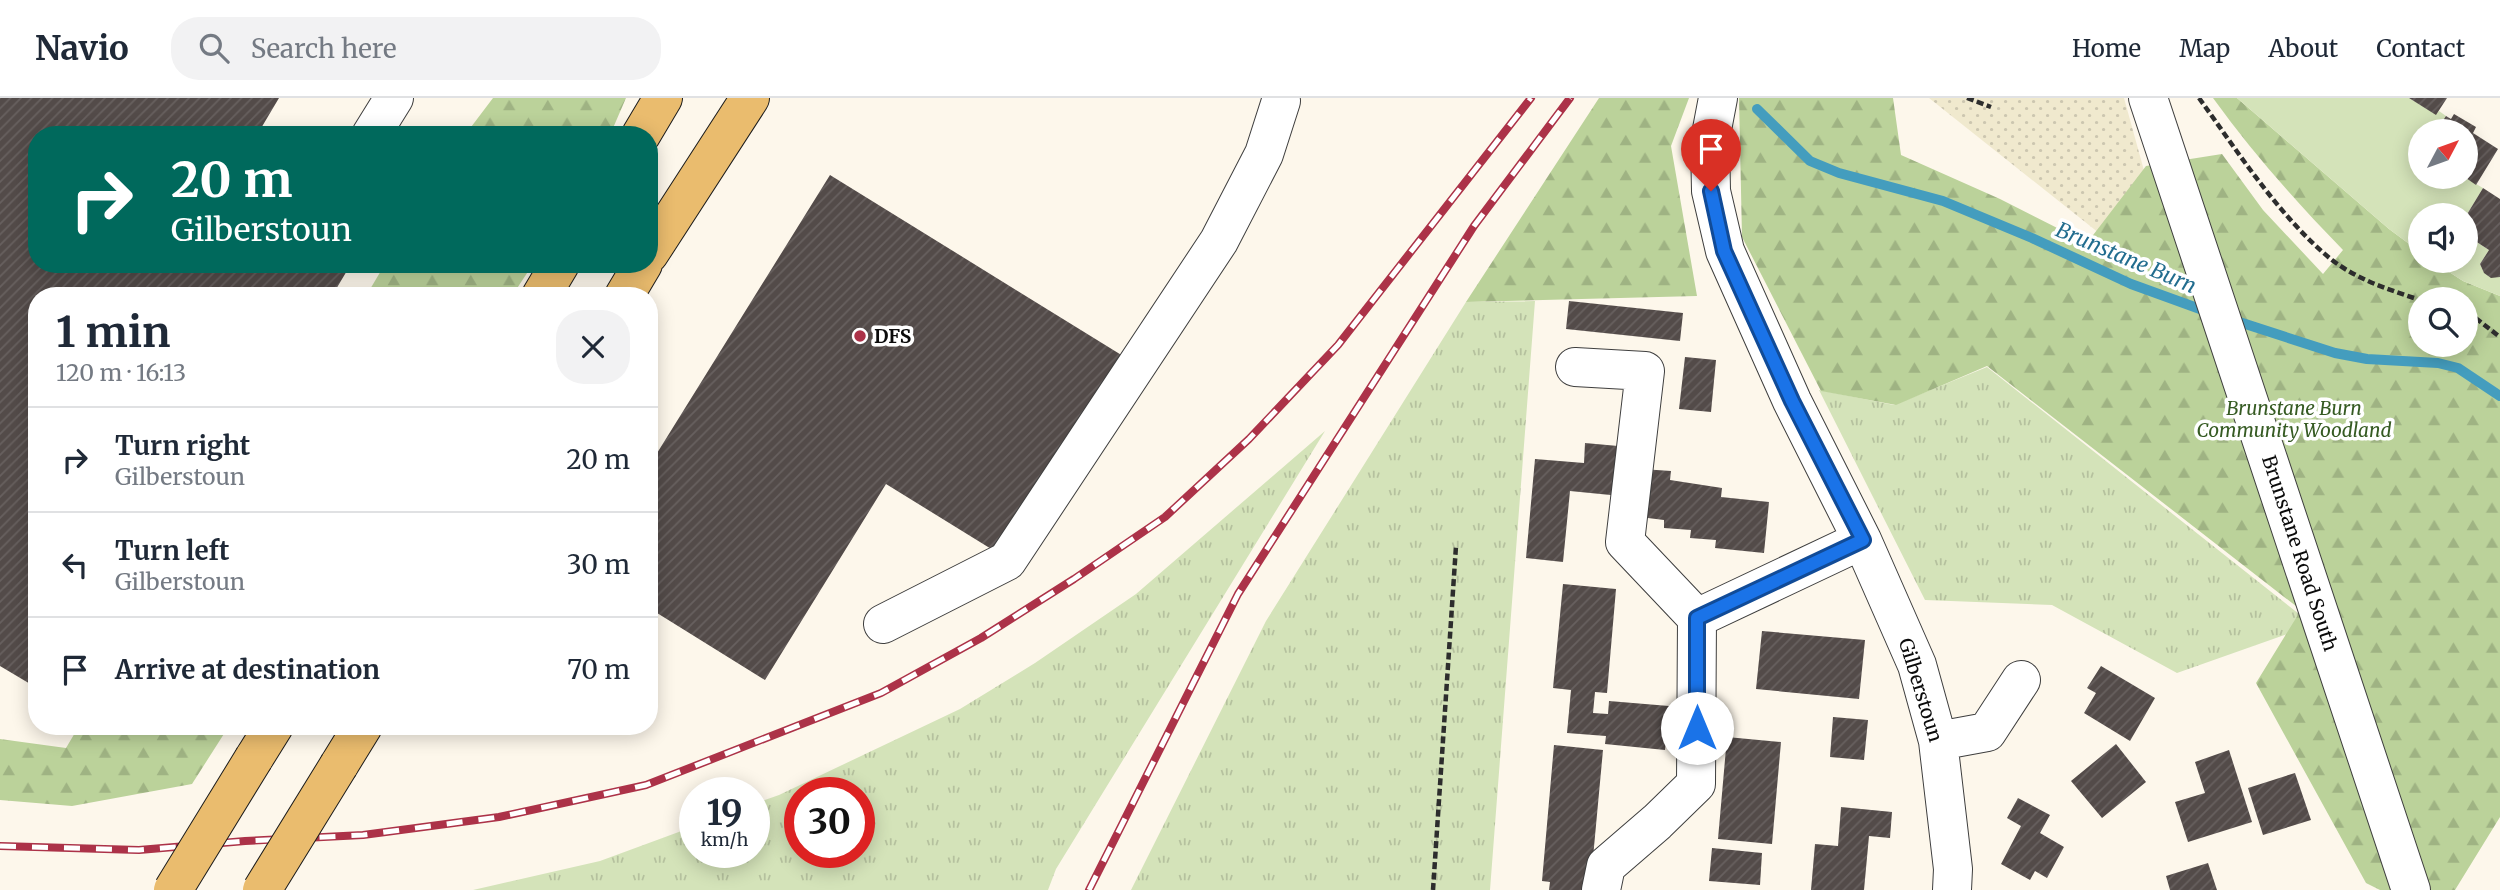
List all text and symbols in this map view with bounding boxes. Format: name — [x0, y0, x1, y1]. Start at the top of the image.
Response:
search box — [171, 17, 661, 80]
text: Navio — [35, 28, 129, 69]
icon: search — [195, 29, 233, 67]
text: Search here — [251, 32, 396, 65]
text: Home — [2072, 33, 2141, 64]
text: Map — [2179, 33, 2230, 64]
text: About — [2268, 33, 2338, 64]
text: Contact — [2376, 33, 2465, 64]
pin — [1681, 119, 1741, 191]
north arrow — [2408, 119, 2478, 189]
map controls — [2408, 119, 2478, 357]
icon: arrive — [1692, 130, 1730, 168]
text: 20 m — [171, 149, 292, 210]
icon: right — [56, 154, 147, 245]
button: sound — [2408, 203, 2478, 273]
text: Gilberstoun — [171, 210, 352, 250]
water label: Brunstane Burn — [2052, 216, 2200, 299]
button: search — [2408, 287, 2478, 357]
text: 1 min — [56, 306, 170, 358]
button: close — [556, 310, 630, 384]
place label: DFS — [874, 324, 911, 348]
marker: DFS — [852, 328, 868, 344]
text: 120 m · 16:13 — [56, 358, 186, 387]
park label: Brunstane Burn Community Woodland — [2196, 396, 2392, 442]
text: Turn right — [115, 429, 250, 462]
icon: right — [56, 441, 94, 479]
text: 20 m — [566, 443, 630, 476]
street label: Brunstane Road South — [2257, 452, 2343, 654]
text: Gilberstoun — [115, 462, 245, 491]
text: Turn left — [115, 534, 229, 567]
icon: left — [56, 546, 94, 584]
text: 30 m — [567, 548, 630, 581]
text: Gilberstoun — [115, 567, 245, 596]
street label: Gilberstoun — [1894, 635, 1948, 745]
icon: arrive — [56, 651, 94, 689]
text: Arrive at destination — [115, 653, 380, 686]
text: 70 m — [567, 653, 630, 686]
position arrow — [1660, 691, 1734, 765]
speed limit sign: 30 — [784, 777, 875, 868]
text: 19 — [706, 791, 743, 835]
text: km/h — [701, 828, 748, 851]

